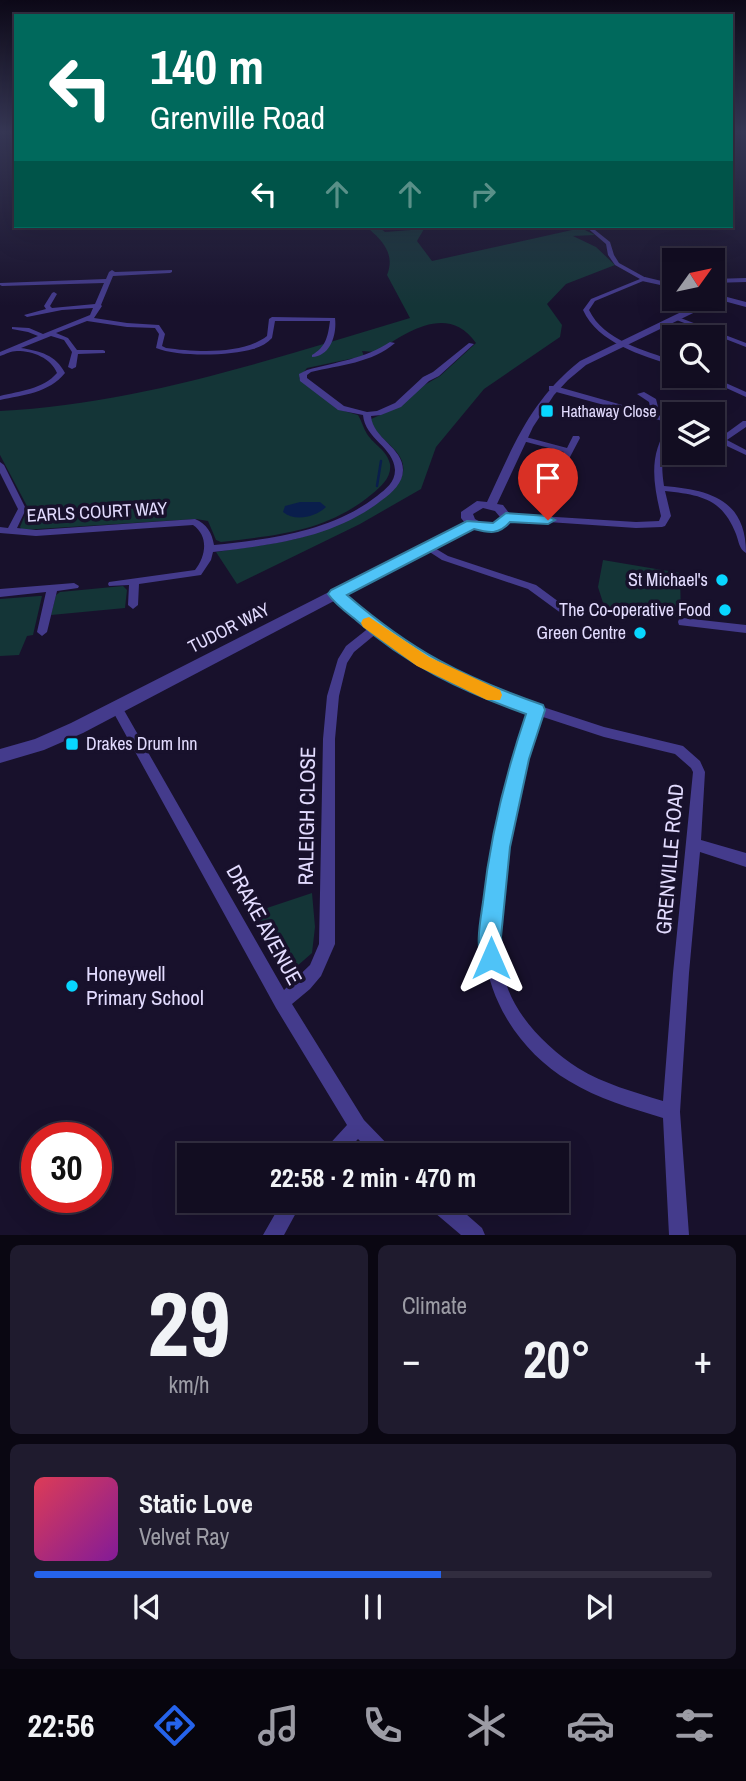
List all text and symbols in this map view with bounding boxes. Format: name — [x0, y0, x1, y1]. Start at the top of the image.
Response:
text: 140 m — [150, 33, 264, 99]
icon: left — [35, 42, 126, 133]
text: Grenville Road — [150, 96, 325, 139]
icon: left — [245, 175, 283, 213]
icon: ahead — [318, 175, 356, 213]
icon: ahead — [391, 175, 429, 213]
icon: right — [464, 175, 502, 213]
north arrow — [662, 248, 724, 312]
map controls — [662, 248, 725, 465]
button: search — [662, 325, 725, 388]
place label: Hathaway Close — [561, 400, 657, 422]
button: layers — [662, 402, 725, 465]
marker: Hathaway Close — [539, 403, 555, 419]
pin — [518, 448, 578, 520]
icon: arrive — [529, 459, 567, 497]
street label: EARLS COURT WAY — [26, 495, 168, 528]
place label: St Michael's — [628, 567, 708, 592]
marker: St Michael's — [714, 572, 730, 588]
street label: TUDOR WAY — [184, 596, 274, 659]
place label: The Co-operative Food — [559, 597, 711, 622]
marker: The Co-operative Food — [717, 602, 733, 618]
place label: Green Centre — [537, 620, 626, 645]
marker: Green Centre — [632, 625, 648, 641]
place label: Drakes Drum Inn — [86, 731, 198, 756]
marker: Drakes Drum Inn — [64, 736, 80, 752]
street label: RALEIGH CLOSE — [291, 746, 322, 886]
street label: GRENVILLE ROAD — [648, 782, 691, 936]
street label: DRAKE AVENUE — [220, 860, 309, 990]
position arrow — [454, 921, 528, 995]
place label: Honeywell Primary School — [86, 959, 204, 1012]
marker: Honeywell Primary School — [64, 978, 80, 994]
speed limit sign: 30 — [21, 1122, 112, 1213]
text: 22:58 · 2 min · 470 m — [270, 1160, 476, 1195]
text: 29 — [148, 1262, 231, 1384]
text: Climate — [402, 1290, 467, 1321]
text: 20° — [523, 1324, 591, 1394]
text: − — [402, 1334, 420, 1385]
text: + — [694, 1334, 712, 1385]
text: km/h — [169, 1369, 209, 1400]
text: Static Love — [139, 1486, 253, 1521]
text: Velvet Ray — [139, 1521, 229, 1552]
icon: previous — [128, 1588, 166, 1626]
icon: pause — [354, 1588, 392, 1626]
icon: next — [580, 1588, 618, 1626]
icon: directions — [150, 1701, 199, 1750]
icon: music — [254, 1701, 303, 1750]
icon: phone — [358, 1701, 407, 1750]
icon: climate — [462, 1701, 511, 1750]
icon: car — [566, 1701, 615, 1750]
icon: filters — [670, 1701, 719, 1750]
text: 22:56 — [27, 1704, 95, 1747]

